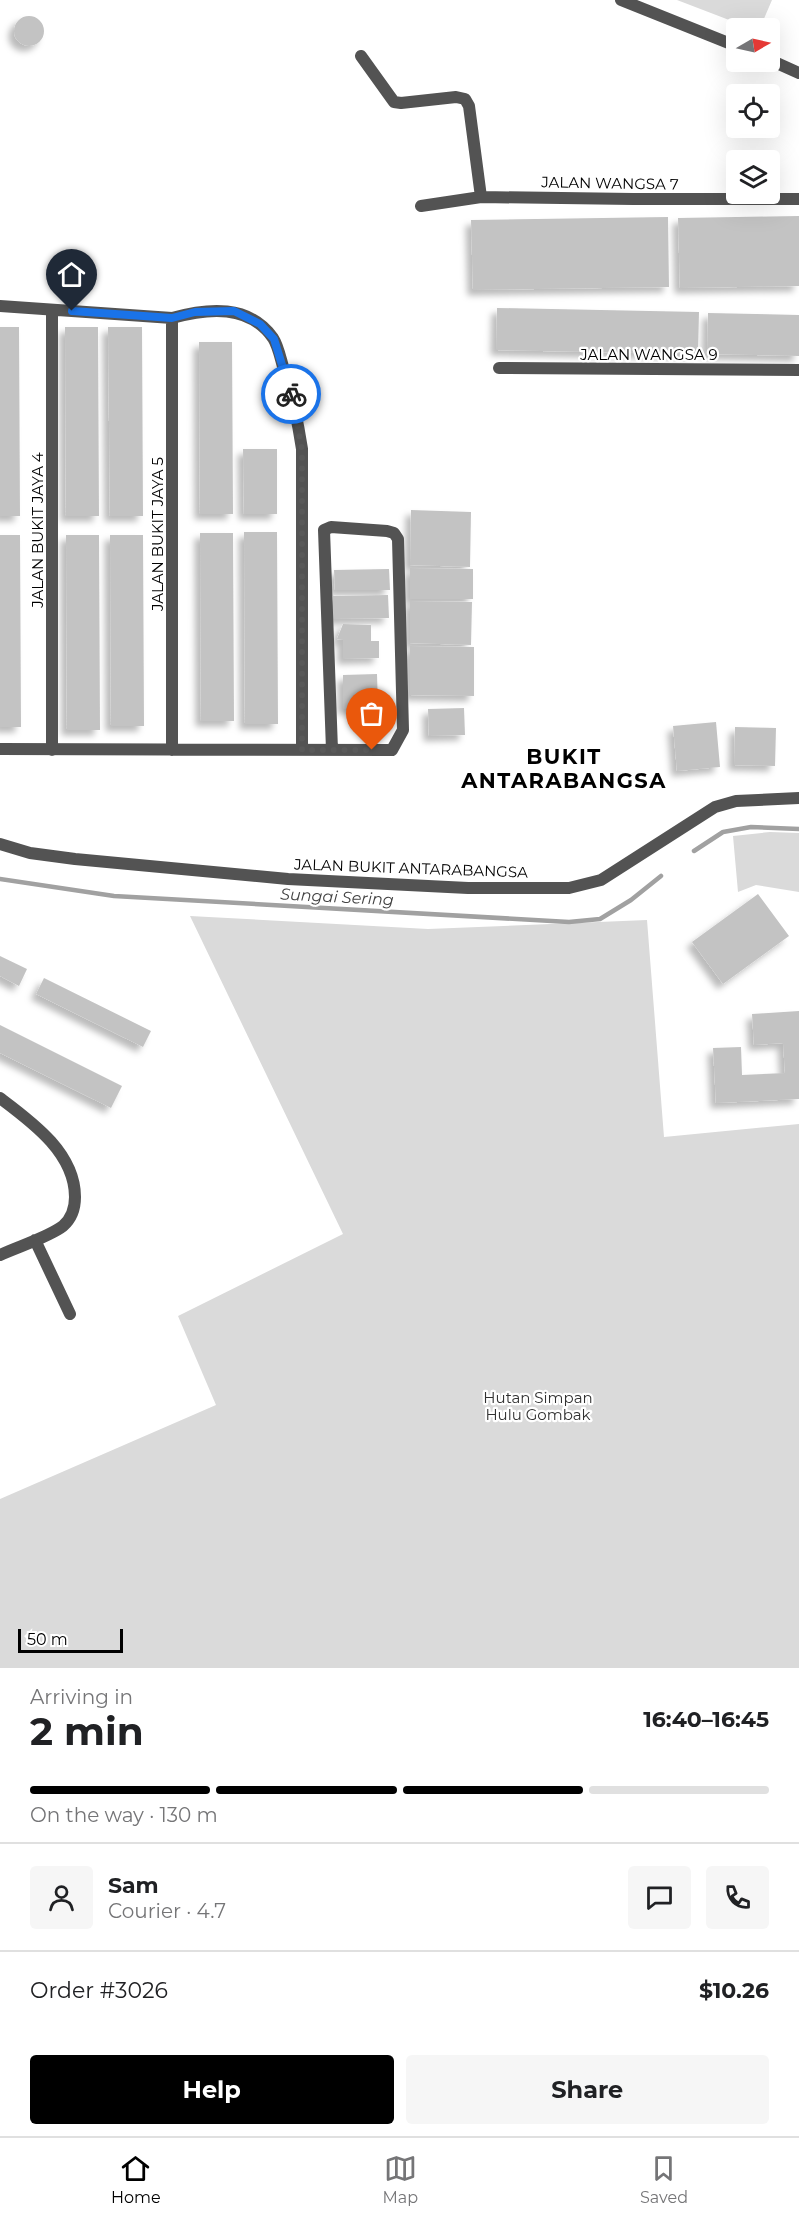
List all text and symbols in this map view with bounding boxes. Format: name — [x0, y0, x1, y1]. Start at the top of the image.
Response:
north arrow — [726, 18, 780, 72]
map controls — [726, 18, 780, 204]
button: locate — [726, 84, 780, 138]
button: layers — [726, 150, 780, 204]
street label: JALAN WANGSA 7 — [540, 172, 679, 194]
pin — [46, 249, 97, 311]
icon: home — [55, 258, 88, 291]
street label: JALAN WANGSA 9 — [579, 345, 718, 364]
courier — [261, 364, 321, 424]
icon: bike — [275, 378, 308, 411]
street label: JALAN BUKIT JAYA 4 — [28, 452, 47, 609]
street label: JALAN BUKIT JAYA 5 — [148, 457, 167, 612]
pin — [346, 688, 397, 750]
icon: bag — [355, 697, 388, 730]
district label: BUKIT ANTARABANGSA — [460, 744, 667, 793]
street label: JALAN BUKIT ANTARABANGSA — [293, 854, 528, 882]
water label: Sungai Sering — [280, 885, 394, 909]
park label: Hutan Simpan Hulu Gombak — [483, 1388, 593, 1424]
scale bar — [18, 1626, 123, 1654]
text: 50 m — [27, 1630, 68, 1649]
text: Arriving in — [30, 1685, 133, 1709]
text: 16:40–16:45 — [643, 1706, 769, 1733]
text: 2 min — [30, 1707, 144, 1755]
text: On the way · 130 m — [30, 1803, 218, 1827]
button: person — [30, 1866, 93, 1929]
button: chat — [628, 1866, 691, 1929]
button: phone — [706, 1866, 769, 1929]
text: Sam — [108, 1872, 159, 1899]
text: Courier · 4.7 — [108, 1899, 226, 1923]
text: Order #3026 — [30, 1977, 168, 2004]
text: $10.26 — [699, 1977, 769, 2004]
button: Help — [30, 2055, 394, 2124]
button: Share — [406, 2055, 769, 2124]
tab: Home — [111, 2152, 161, 2207]
tab: Map — [383, 2152, 418, 2207]
tab: Saved — [640, 2152, 688, 2207]

